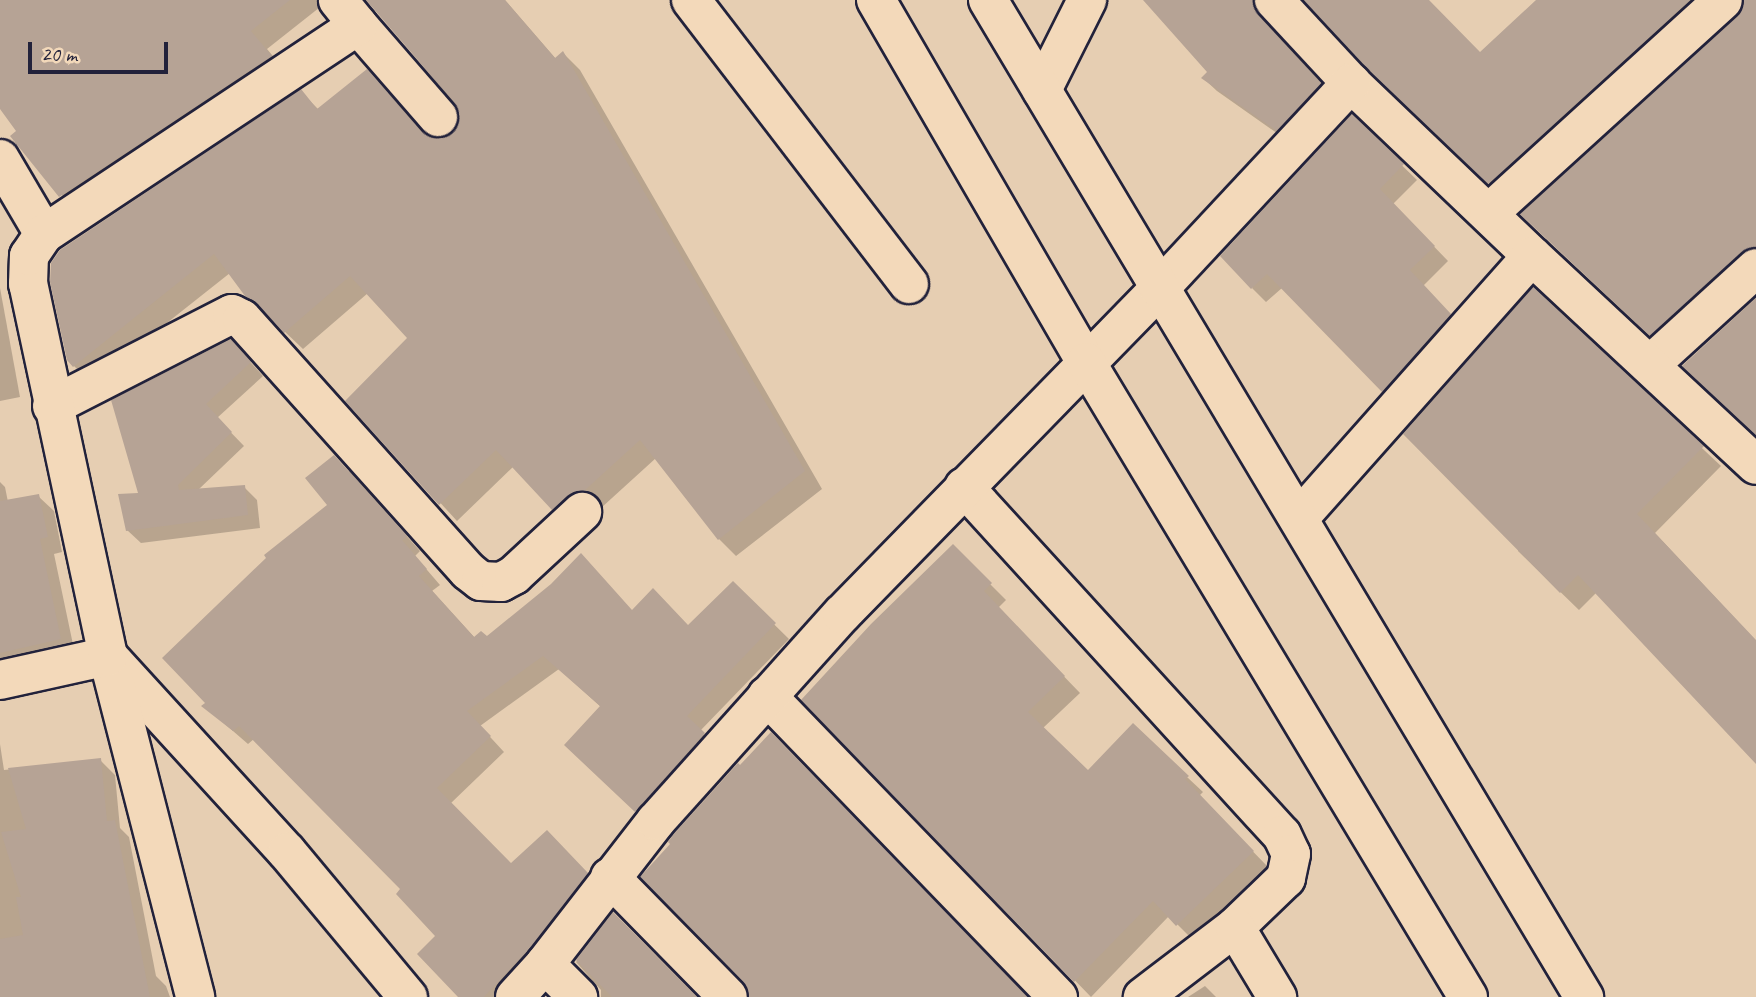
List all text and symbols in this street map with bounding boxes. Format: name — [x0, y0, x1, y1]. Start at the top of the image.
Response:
scale bar — [32, 28, 172, 72]
text: 20 m — [41, 41, 77, 67]

